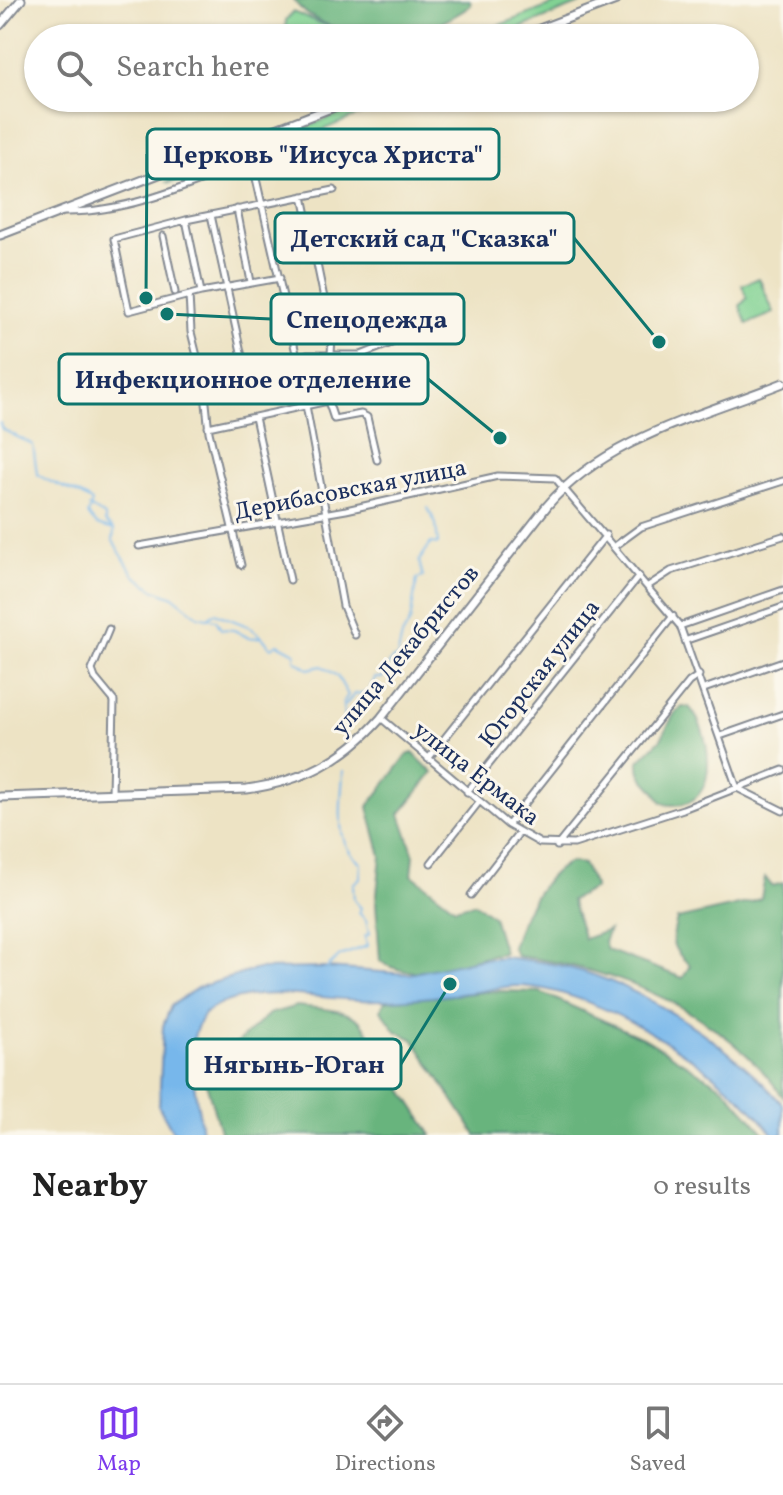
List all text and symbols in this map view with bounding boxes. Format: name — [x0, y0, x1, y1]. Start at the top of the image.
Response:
search box — [24, 24, 759, 112]
icon: search — [52, 46, 96, 90]
text: Search here — [116, 47, 270, 89]
callout: Церковь "Иисуса Христа" — [147, 129, 499, 179]
text: Церковь "Иисуса Христа" — [163, 138, 483, 174]
callout: Детский сад "Сказка" — [275, 213, 574, 263]
text: Детский сад "Сказка" — [290, 222, 558, 258]
callout: Спецодежда — [271, 294, 464, 344]
text: Спецодежда — [286, 303, 448, 339]
callout: Инфекционное отделение — [59, 354, 428, 404]
text: Инфекционное отделение — [75, 363, 411, 399]
street label: Дерибасовская улица — [231, 452, 470, 530]
street label: улица Декабристов — [325, 558, 488, 744]
street label: Югорская улица — [472, 593, 609, 756]
street label: улица Ермака — [405, 714, 546, 835]
callout: Нягынь-Юган — [187, 1039, 401, 1089]
text: Нягынь-Юган — [203, 1048, 385, 1084]
text: Nearby — [32, 1164, 148, 1211]
text: 0 results — [653, 1169, 751, 1205]
tab: Map — [97, 1401, 141, 1480]
tab: Directions — [335, 1401, 436, 1480]
tab: Saved — [629, 1401, 686, 1480]

